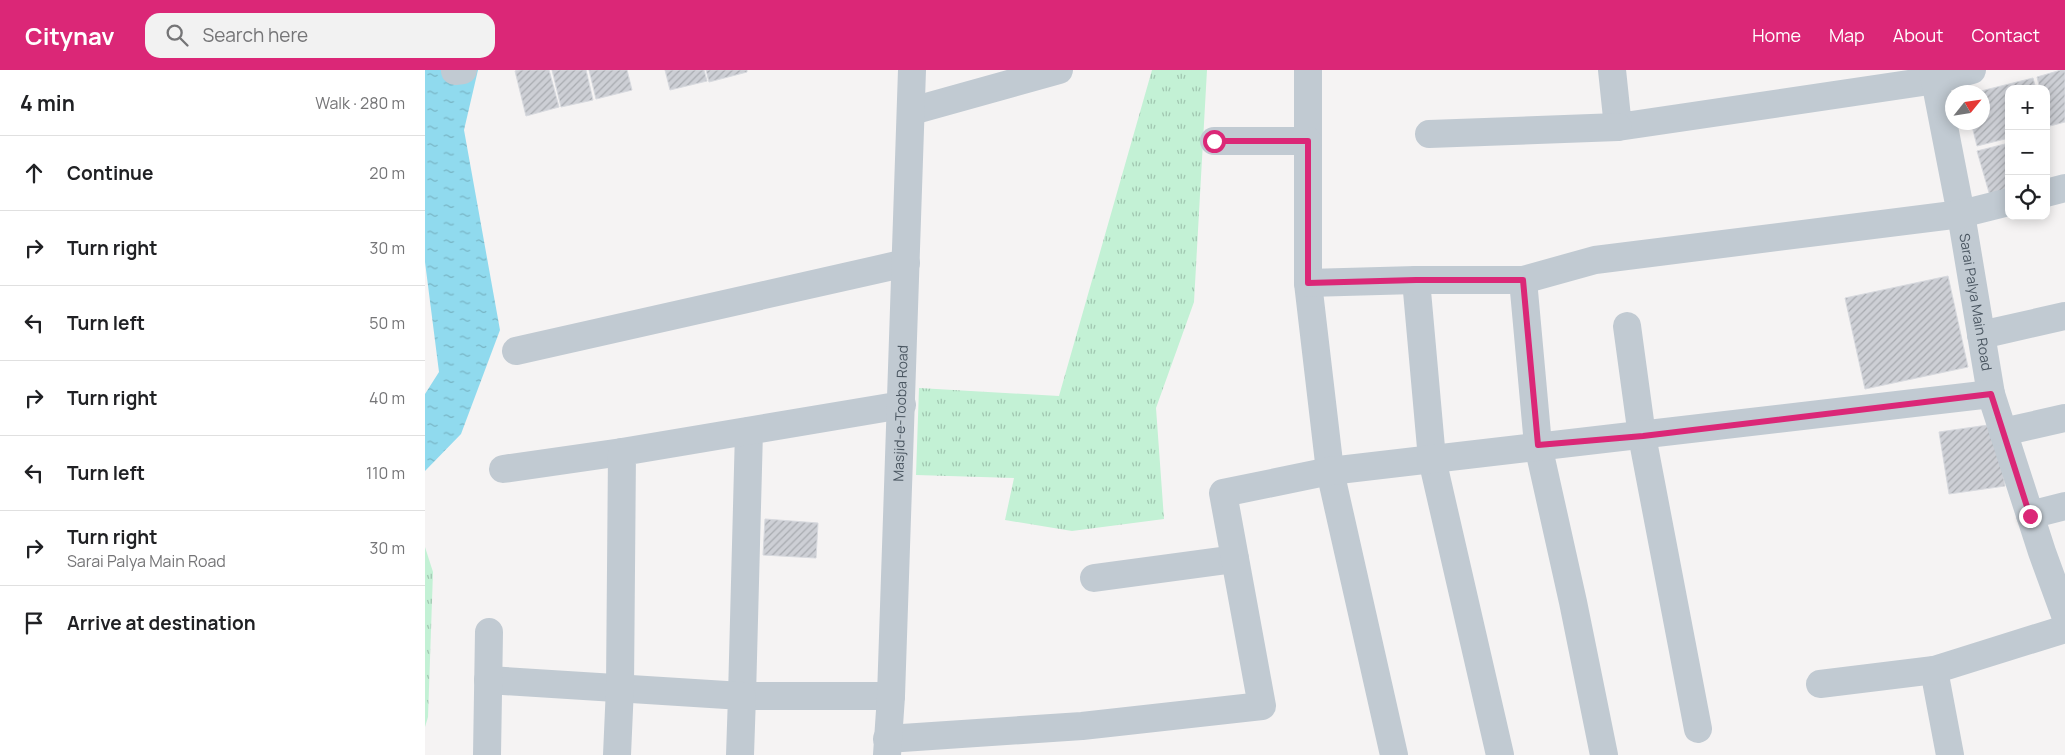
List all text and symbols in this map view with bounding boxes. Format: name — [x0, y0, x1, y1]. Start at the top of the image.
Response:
search box — [145, 13, 495, 58]
text: Citynav — [25, 19, 115, 52]
icon: search — [163, 21, 191, 49]
text: Search here — [203, 22, 308, 48]
text: Home — [1752, 23, 1801, 47]
text: Map — [1829, 23, 1865, 47]
text: About — [1893, 23, 1943, 47]
text: Contact — [1971, 23, 2040, 47]
north arrow — [1945, 85, 1990, 130]
map controls — [2005, 85, 2050, 220]
button: + — [2005, 85, 2050, 130]
text: 4 min — [20, 89, 75, 117]
text: Walk · 280 m — [315, 92, 405, 114]
route start — [1203, 130, 1226, 153]
button: − — [2005, 130, 2050, 175]
icon: ahead — [20, 159, 48, 187]
text: Continue — [67, 160, 153, 186]
text: 20 m — [369, 162, 405, 184]
button: locate — [2005, 175, 2050, 220]
street label: Sarai Palya Main Road — [1955, 232, 1997, 372]
icon: right — [20, 234, 48, 262]
text: Turn right — [67, 235, 157, 261]
text: 30 m — [370, 237, 405, 259]
icon: left — [20, 309, 48, 337]
text: Turn left — [67, 310, 145, 336]
text: 50 m — [369, 312, 405, 334]
street label: Masjid-e-Tooba Road — [888, 345, 912, 482]
icon: right — [20, 384, 48, 412]
text: Turn right — [67, 385, 157, 411]
text: 40 m — [369, 387, 405, 409]
icon: left — [20, 459, 48, 487]
text: Turn left — [67, 460, 145, 486]
text: 110 m — [366, 462, 405, 484]
route end — [2019, 505, 2042, 528]
text: Turn right — [67, 524, 157, 550]
icon: right — [20, 534, 48, 562]
text: 30 m — [370, 537, 405, 559]
text: Sarai Palya Main Road — [67, 550, 226, 572]
icon: arrive — [20, 609, 48, 637]
text: Arrive at destination — [67, 610, 256, 636]

